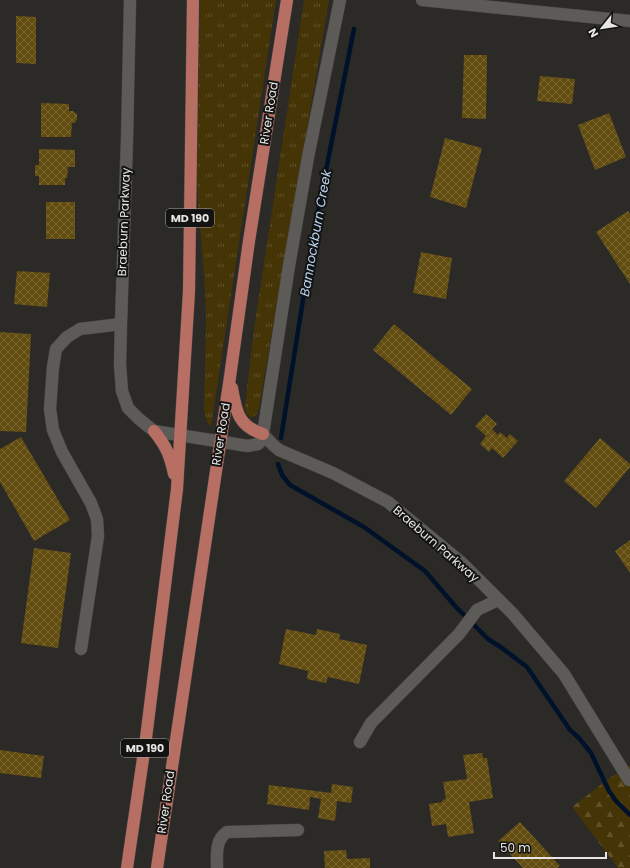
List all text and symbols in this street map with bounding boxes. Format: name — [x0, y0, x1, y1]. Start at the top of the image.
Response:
north arrow — [582, 8, 622, 48]
text: N — [584, 25, 602, 41]
street label: River Road — [255, 80, 282, 146]
street label: Braeburn Parkway — [113, 167, 134, 277]
water label: Bannockburn Creek — [295, 167, 336, 298]
road number: MD 190 — [166, 209, 214, 227]
street label: River Road — [207, 401, 234, 467]
street label: Braeburn Parkway — [390, 501, 483, 586]
road number: MD 190 — [121, 739, 169, 757]
street label: River Road — [153, 769, 178, 834]
scale bar — [494, 834, 606, 860]
text: 50 m — [500, 839, 531, 856]

